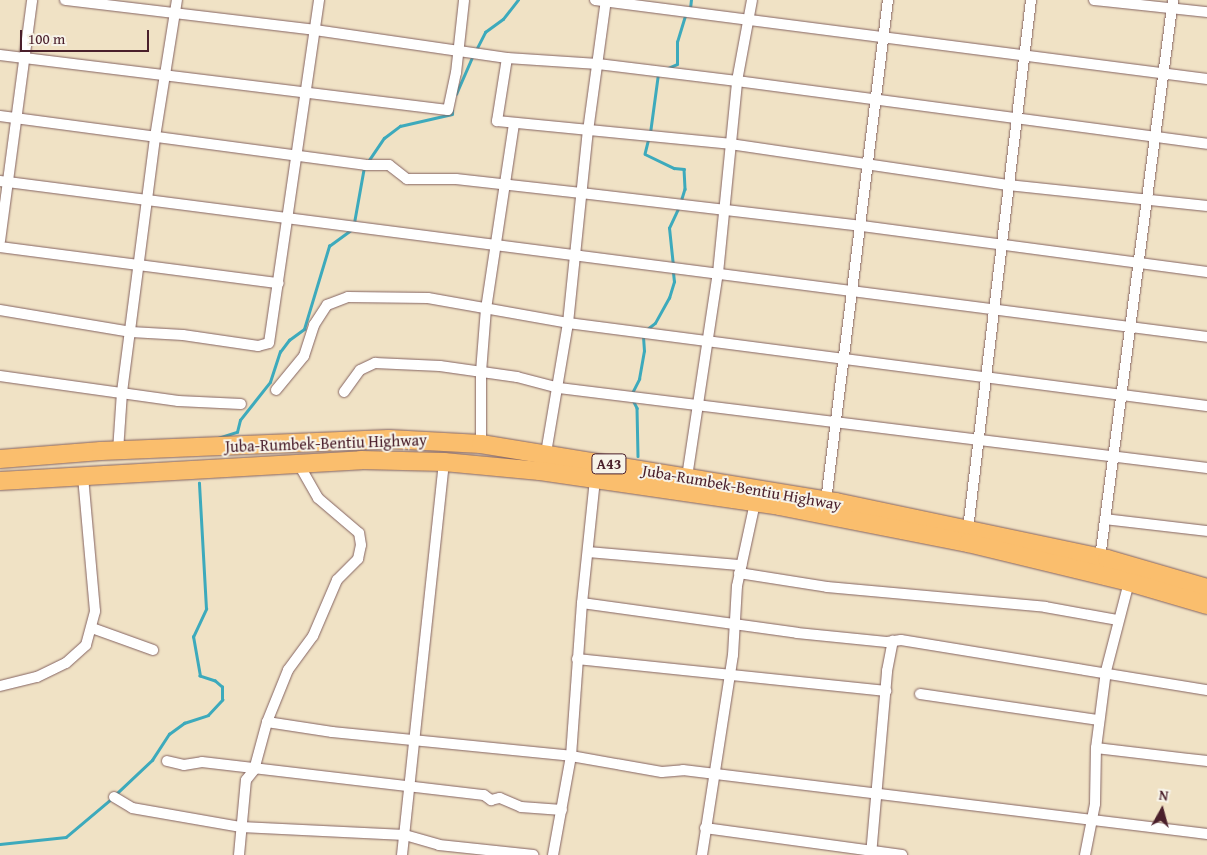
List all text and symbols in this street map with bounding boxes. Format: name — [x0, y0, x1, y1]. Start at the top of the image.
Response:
scale bar — [22, 20, 151, 52]
text: 100 m — [28, 28, 65, 49]
street label: Juba-Rumbek-Bentiu Highway — [225, 430, 427, 456]
road number: A43 — [590, 452, 628, 476]
street label: Juba-Rumbek-Bentiu Highway — [641, 460, 843, 514]
north arrow — [1137, 785, 1187, 835]
text: N — [1158, 785, 1170, 806]

